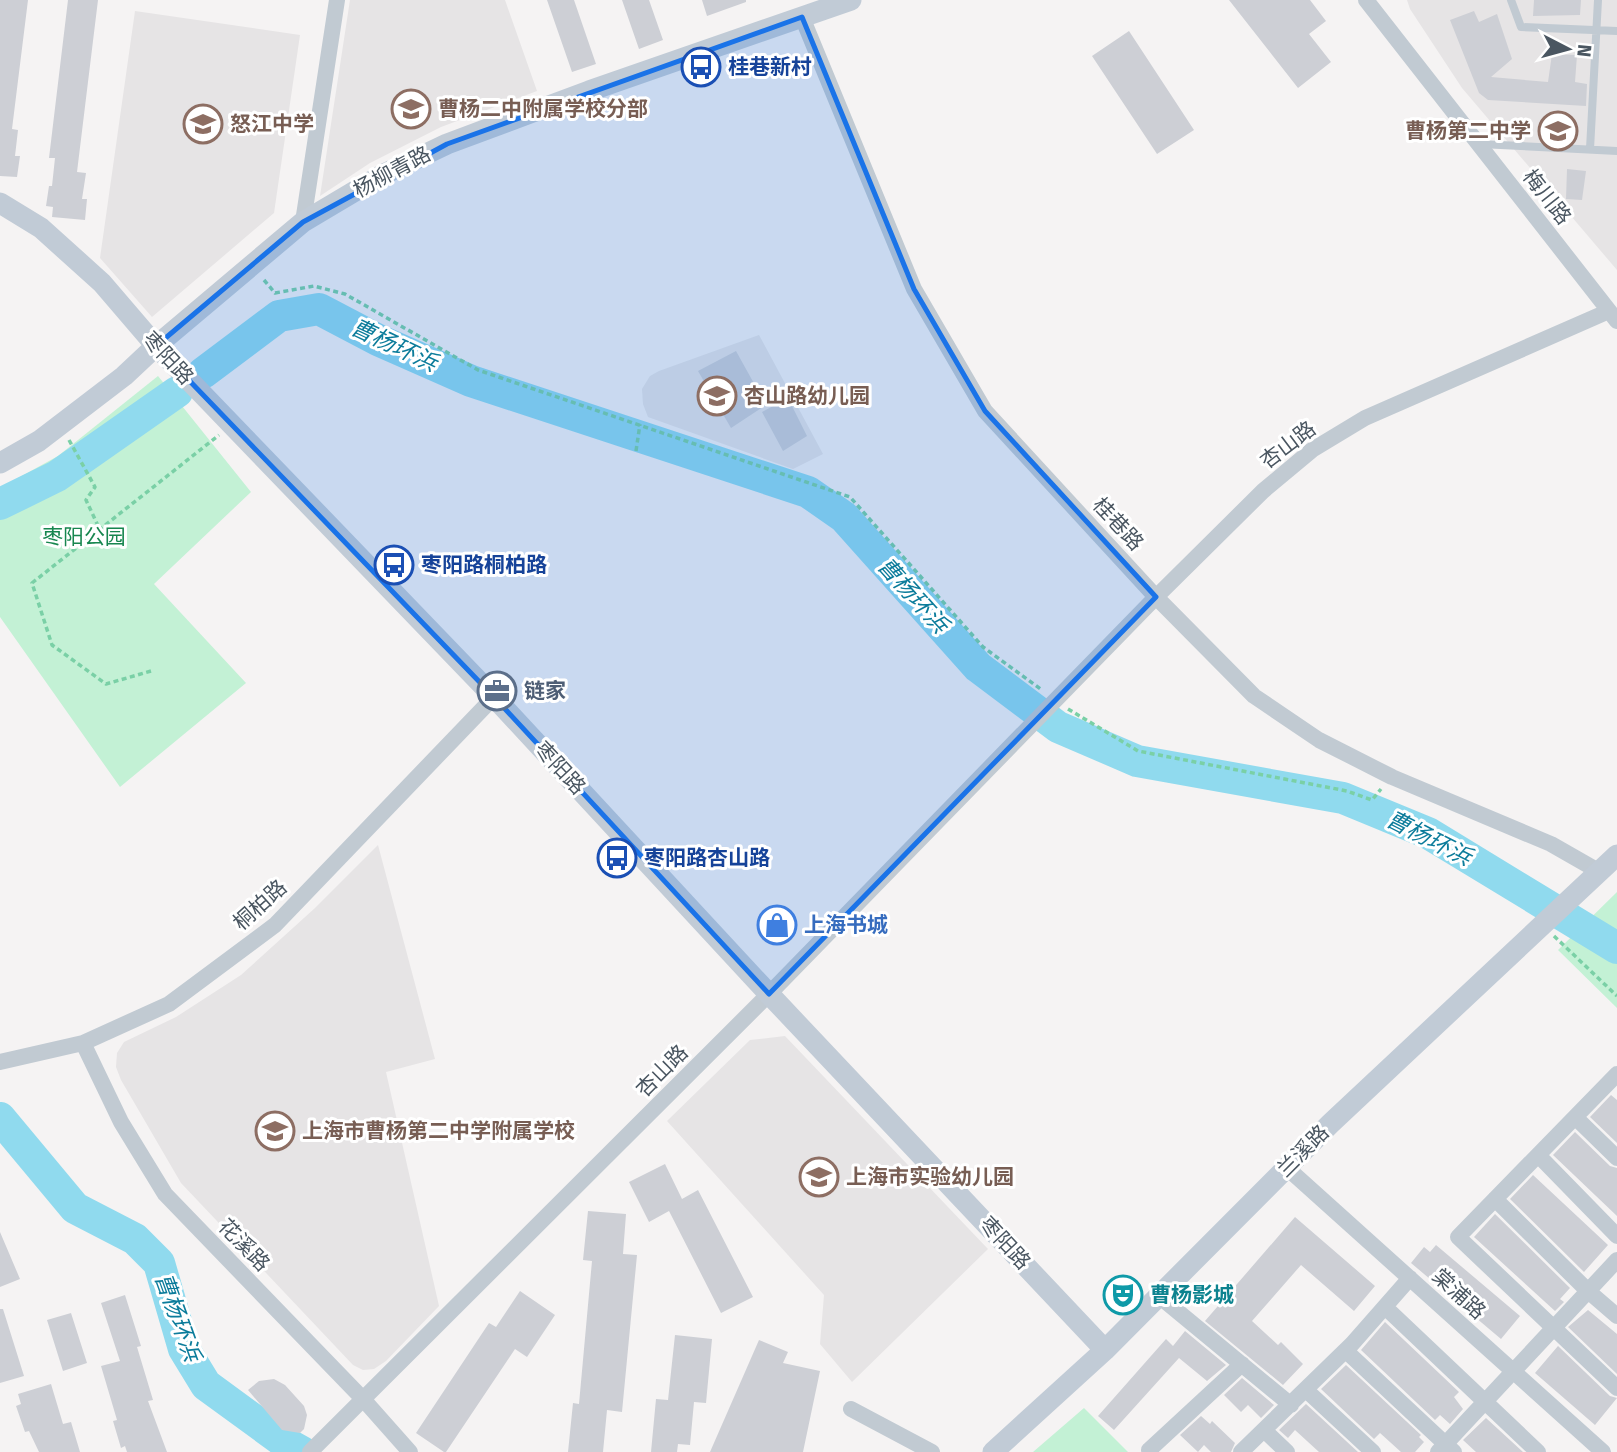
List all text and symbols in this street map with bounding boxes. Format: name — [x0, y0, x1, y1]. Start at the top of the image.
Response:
north arrow — [1533, 14, 1603, 84]
text: N — [1572, 43, 1597, 58]
bus stop icon: 桂巷新村 — [680, 46, 722, 88]
place label: 桂巷新村 — [728, 54, 812, 80]
school or university icon: 曹杨二中附属学校分部 — [390, 88, 432, 130]
place label: 曹杨二中附属学校分部 — [438, 96, 648, 122]
school or university icon: 怒江中学 — [182, 103, 224, 145]
school or university icon: 曹杨第二中学 — [1537, 110, 1579, 152]
place label: 怒江中学 — [230, 111, 314, 137]
place label: 曹杨第二中学 — [1405, 118, 1531, 144]
street label: 杨柳青路 — [349, 141, 435, 203]
street label: 梅川路 — [1517, 164, 1577, 230]
water label: 曹杨环浜 — [346, 313, 443, 378]
street label: 枣阳路 — [137, 326, 199, 390]
school or university icon: 杏山路幼儿园 — [696, 375, 738, 417]
place label: 杏山路幼儿园 — [744, 383, 870, 409]
street label: 杏山路 — [1255, 416, 1321, 474]
street label: 桂巷路 — [1087, 492, 1149, 556]
park label: 枣阳公园 — [42, 524, 126, 550]
bus stop icon: 枣阳路桐柏路 — [373, 544, 415, 586]
water label: 曹杨环浜 — [872, 551, 956, 640]
place label: 枣阳路桐柏路 — [421, 552, 547, 578]
office icon: 链家 — [476, 670, 518, 712]
place label: 链家 — [524, 678, 566, 704]
street label: 枣阳路 — [529, 736, 591, 800]
water label: 曹杨环浜 — [1382, 805, 1478, 872]
bus stop icon: 枣阳路杏山路 — [596, 837, 638, 879]
place label: 枣阳路杏山路 — [644, 845, 770, 871]
street label: 桐柏路 — [228, 874, 292, 936]
shop icon: 上海书城 — [756, 904, 798, 946]
place label: 上海书城 — [804, 912, 888, 938]
street label: 杏山路 — [631, 1040, 693, 1102]
school or university icon: 上海市曹杨第二中学附属学校 — [254, 1110, 296, 1152]
place label: 上海市曹杨第二中学附属学校 — [302, 1118, 575, 1144]
street label: 兰溪路 — [1272, 1120, 1334, 1182]
school or university icon: 上海市实验幼儿园 — [798, 1156, 840, 1198]
place label: 上海市实验幼儿园 — [846, 1164, 1014, 1190]
street label: 枣阳路 — [974, 1211, 1036, 1275]
street label: 花溪路 — [213, 1213, 275, 1277]
street label: 棠浦路 — [1427, 1263, 1491, 1325]
water label: 曹杨环浜 — [149, 1269, 208, 1367]
theatre icon: 曹杨影城 — [1102, 1274, 1144, 1316]
place label: 曹杨影城 — [1150, 1282, 1234, 1308]

